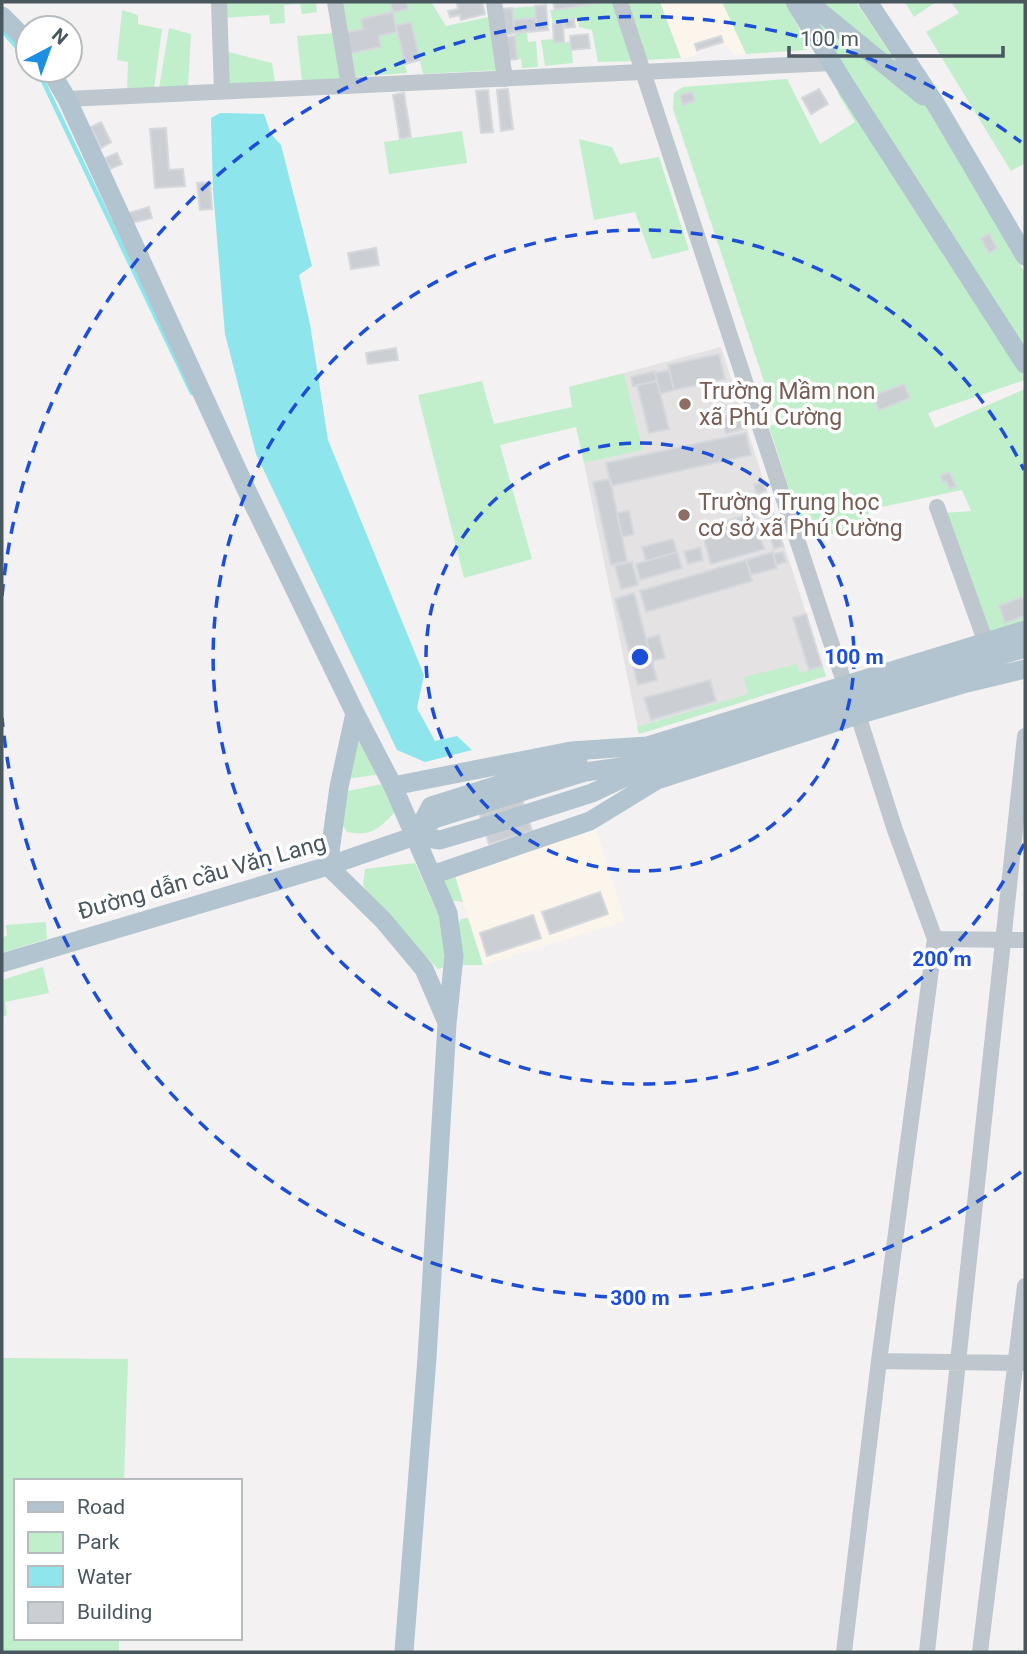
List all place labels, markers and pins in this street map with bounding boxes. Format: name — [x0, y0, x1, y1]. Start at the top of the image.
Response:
place label: Trường Mầm non xã Phú Cường — [699, 378, 875, 431]
marker: Trường Mầm non xã Phú Cường — [677, 396, 693, 412]
place label: Trường Trung học cơ sở xã Phú Cường — [698, 489, 903, 542]
marker: Trường Trung học cơ sở xã Phú Cường — [676, 507, 692, 523]
centre of rings — [628, 645, 652, 669]

